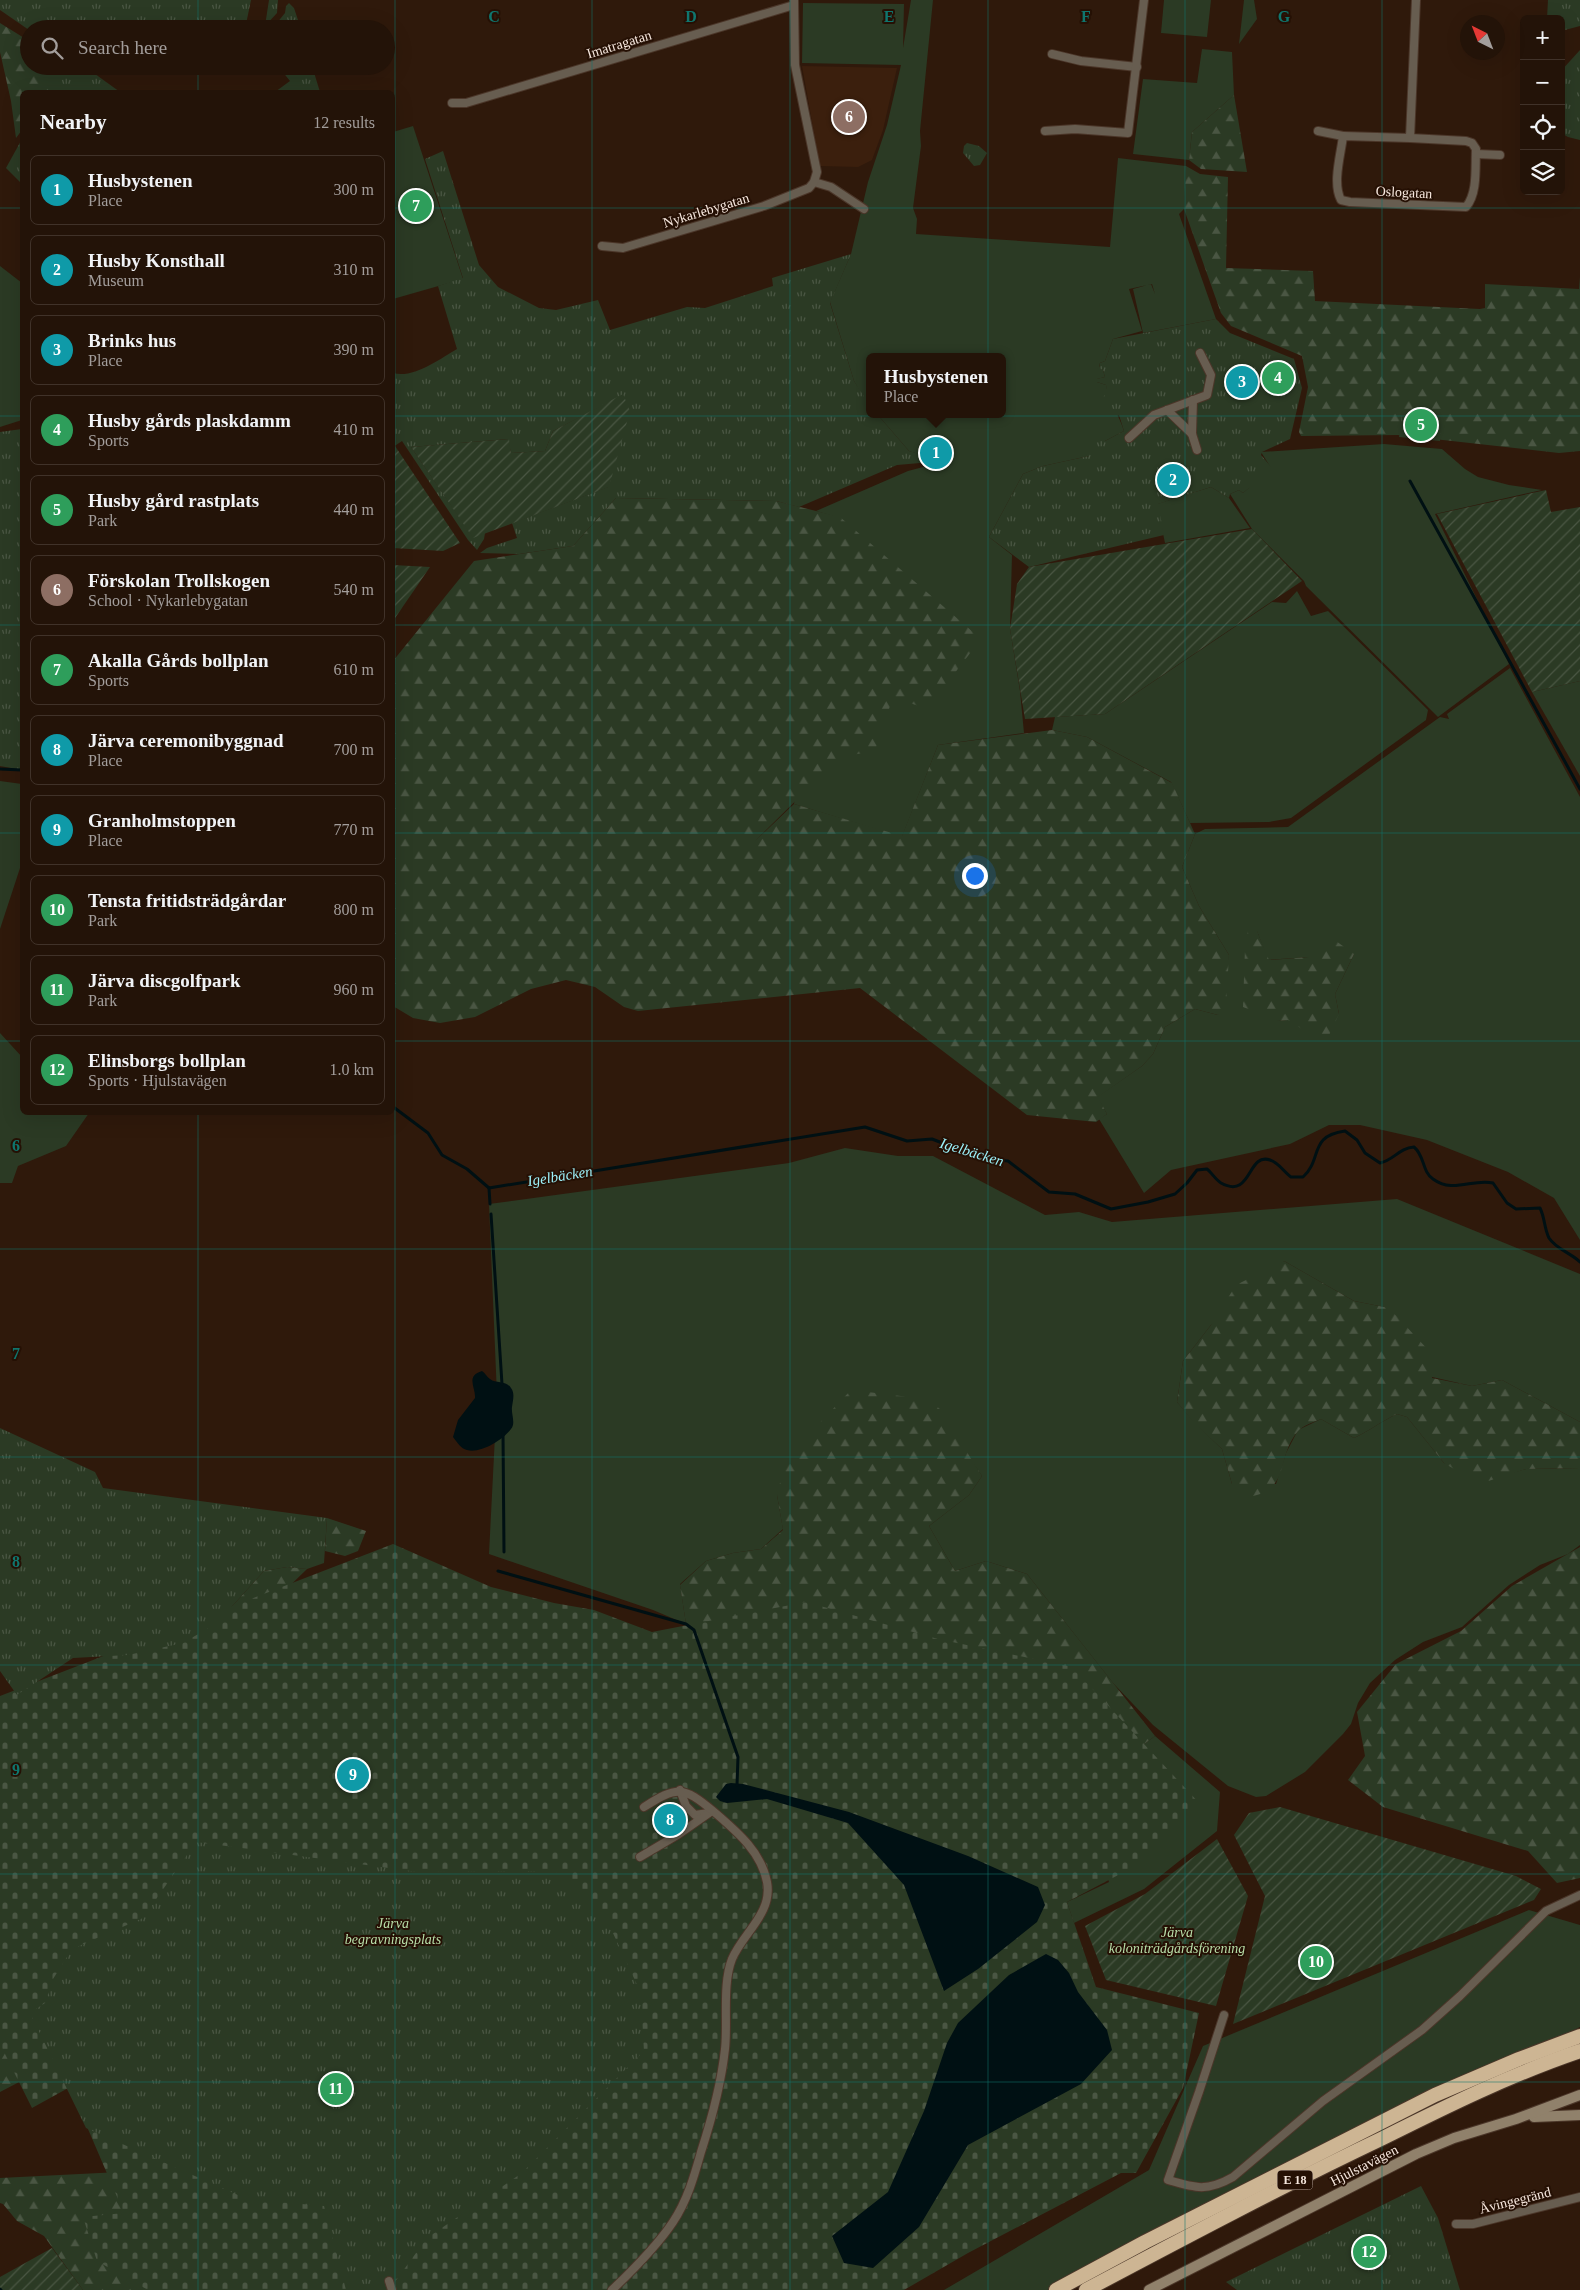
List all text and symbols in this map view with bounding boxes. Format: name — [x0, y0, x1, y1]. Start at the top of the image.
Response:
text: C — [488, 8, 500, 25]
text: D — [685, 8, 697, 25]
text: E — [884, 8, 894, 25]
text: F — [1081, 8, 1091, 25]
text: G — [1278, 8, 1291, 25]
north arrow — [1460, 15, 1505, 60]
map controls — [1520, 15, 1565, 195]
button: + — [1520, 15, 1565, 60]
search box — [20, 20, 395, 75]
street label: Imatragatan — [585, 28, 653, 61]
icon: search — [38, 34, 66, 62]
text: Search here — [78, 37, 167, 58]
button: − — [1520, 60, 1565, 105]
pin: 6 — [833, 98, 865, 136]
button: locate — [1520, 105, 1565, 150]
text: Nearby — [40, 110, 107, 134]
text: 12 results — [313, 114, 375, 131]
button: layers — [1520, 150, 1565, 195]
text: Husbystenen — [88, 170, 193, 191]
text: 1 — [53, 181, 61, 198]
text: 300 m — [334, 181, 374, 198]
street label: Oslogatan — [1375, 184, 1433, 201]
pin: 7 — [400, 187, 432, 225]
street label: Nykarlebygatan — [661, 190, 751, 231]
text: Place — [88, 192, 123, 209]
text: Husby Konsthall — [88, 250, 225, 271]
text: 2 — [53, 261, 61, 278]
text: 310 m — [334, 261, 374, 278]
text: Museum — [88, 272, 144, 289]
text: Brinks hus — [88, 330, 176, 351]
text: 3 — [53, 341, 61, 358]
text: 390 m — [334, 341, 374, 358]
text: Place — [88, 352, 123, 369]
popup — [866, 353, 1006, 418]
pin: 4 — [1262, 359, 1294, 397]
pin: 3 — [1226, 363, 1258, 401]
text: Husbystenen — [884, 366, 988, 387]
text: Place — [884, 388, 918, 405]
pin: 5 — [1405, 406, 1437, 444]
text: Husby gårds plaskdamm — [88, 410, 291, 431]
text: 4 — [53, 421, 61, 438]
text: 410 m — [334, 421, 374, 438]
text: Sports — [88, 432, 129, 449]
pin: 1 — [920, 434, 952, 472]
pin: 2 — [1157, 461, 1189, 499]
text: Husby gård rastplats — [88, 490, 259, 511]
text: 5 — [53, 501, 61, 518]
text: 440 m — [334, 501, 374, 518]
text: Park — [88, 512, 117, 529]
text: Förskolan Trollskogen — [88, 570, 270, 591]
text: 6 — [53, 581, 61, 598]
text: 540 m — [334, 581, 374, 598]
text: School · Nykarlebygatan — [88, 592, 248, 609]
text: Akalla Gårds bollplan — [88, 650, 269, 671]
text: 7 — [53, 661, 61, 678]
text: 610 m — [334, 661, 374, 678]
text: Sports — [88, 672, 129, 689]
text: Järva ceremonibyggnad — [88, 730, 283, 751]
text: 8 — [53, 741, 61, 758]
text: 700 m — [334, 741, 374, 758]
text: Place — [88, 752, 123, 769]
text: Granholmstoppen — [88, 810, 236, 831]
text: 9 — [53, 821, 61, 838]
text: 770 m — [334, 821, 374, 838]
text: Place — [88, 832, 123, 849]
your location — [962, 863, 988, 889]
text: Tensta fritidsträdgårdar — [88, 890, 286, 911]
text: 10 — [49, 901, 65, 918]
text: 800 m — [334, 901, 374, 918]
text: Park — [88, 912, 117, 929]
text: Järva discgolfpark — [88, 970, 241, 991]
text: 11 — [49, 981, 65, 998]
text: 960 m — [334, 981, 374, 998]
text: Park — [88, 992, 117, 1009]
text: Elinsborgs bollplan — [88, 1050, 246, 1071]
text: 12 — [49, 1061, 65, 1078]
text: 1.0 km — [330, 1061, 374, 1078]
text: Sports · Hjulstavägen — [88, 1072, 227, 1089]
water label: Igelbäcken — [937, 1134, 1006, 1169]
text: 6 — [12, 1137, 20, 1154]
water label: Igelbäcken — [525, 1163, 594, 1189]
text: 7 — [12, 1345, 20, 1362]
text: 8 — [12, 1553, 20, 1570]
pin: 9 — [337, 1756, 369, 1794]
text: 9 — [12, 1761, 20, 1778]
pin: 8 — [654, 1801, 686, 1839]
park label: Järva begravningsplats — [345, 1916, 442, 1947]
park label: Järva koloniträdgårdsförening — [1109, 1925, 1245, 1956]
pin: 10 — [1300, 1943, 1332, 1981]
pin: 11 — [320, 2070, 352, 2108]
street label: Hjulstavägen — [1328, 2142, 1401, 2189]
road number: E 18 — [1278, 2170, 1312, 2190]
street label: Åvingegränd — [1478, 2184, 1552, 2217]
pin: 12 — [1353, 2233, 1385, 2271]

